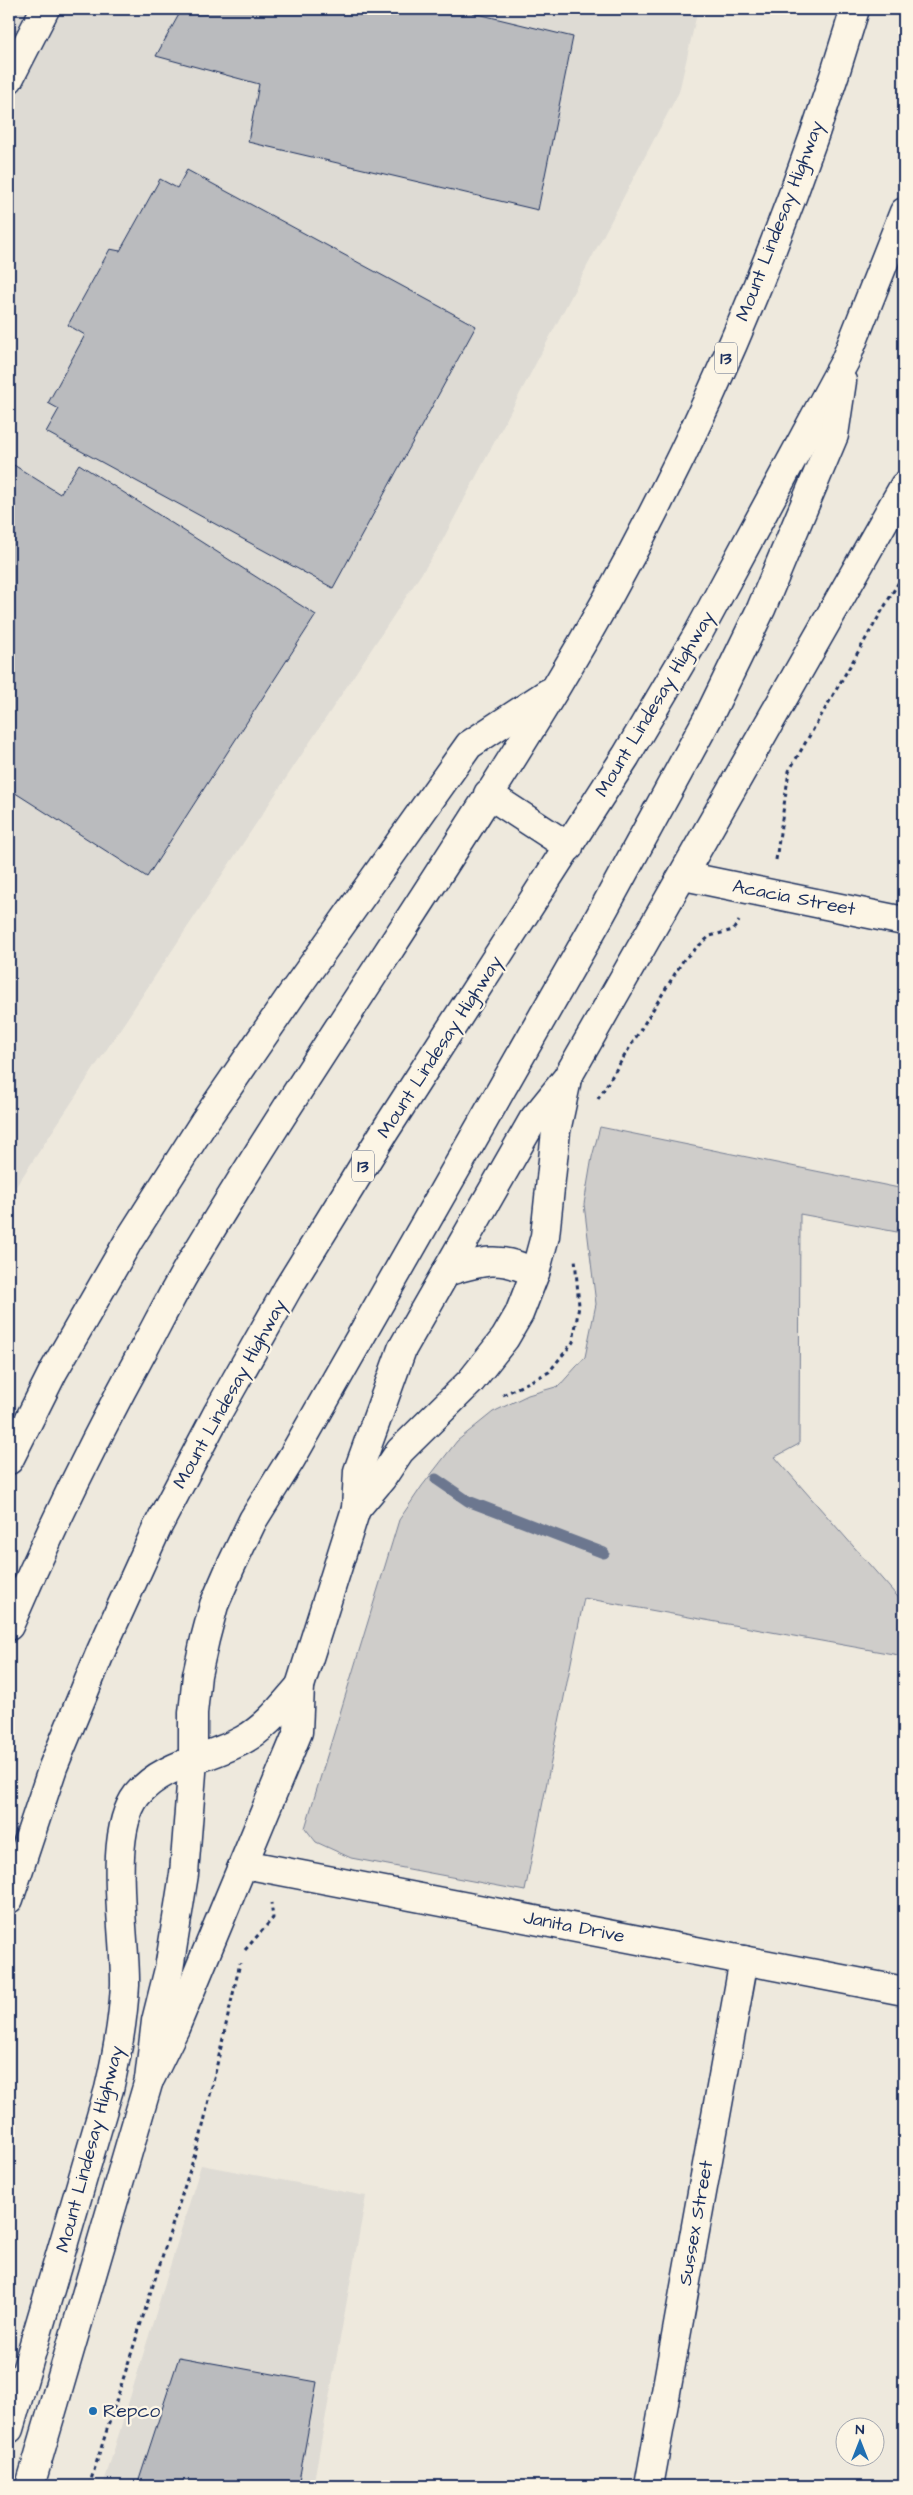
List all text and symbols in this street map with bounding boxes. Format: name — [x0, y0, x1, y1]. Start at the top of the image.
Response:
street label: Mount Lindesay Highway — [729, 116, 832, 325]
road number: 13 — [715, 342, 737, 373]
street label: Mount Lindesay Highway — [589, 605, 722, 803]
street label: Acacia Street — [730, 873, 858, 923]
street label: Mount Lindesay Highway — [371, 950, 510, 1144]
road number: 13 — [352, 1150, 374, 1182]
street label: Mount Lindesay Highway — [167, 1294, 295, 1494]
street label: Janita Drive — [521, 1904, 627, 1950]
street label: Mount Lindesay Highway — [49, 2042, 132, 2255]
street label: Sussex Street — [672, 2158, 720, 2288]
place label: Repco — [103, 2398, 160, 2425]
marker: Repco — [87, 2405, 99, 2417]
north arrow — [836, 2418, 886, 2468]
text: N — [856, 2420, 865, 2440]

